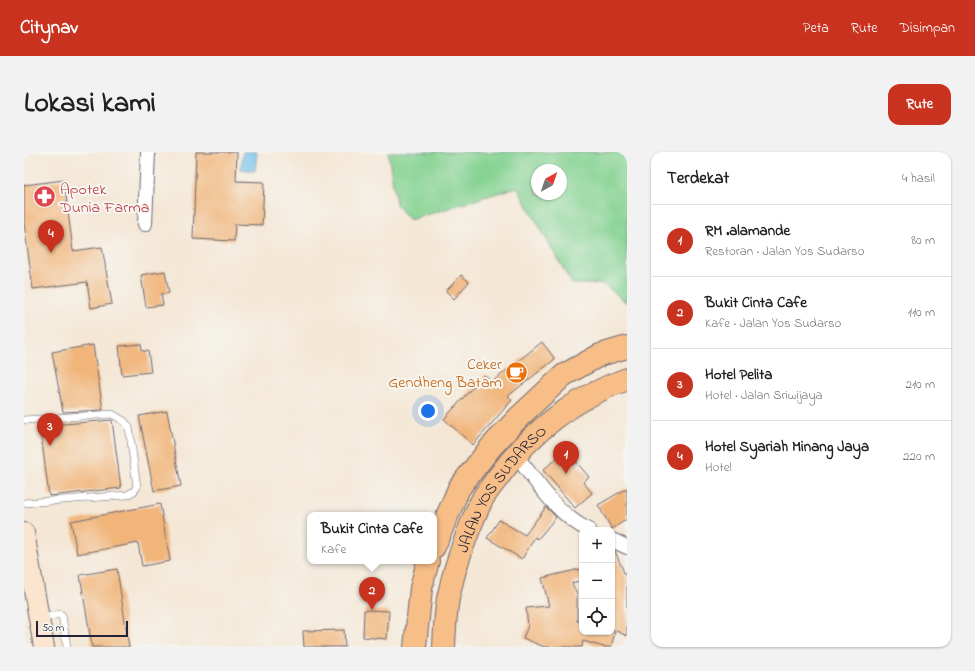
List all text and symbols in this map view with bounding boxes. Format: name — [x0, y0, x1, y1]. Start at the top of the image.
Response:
text: Citynav — [20, 15, 78, 42]
text: Peta — [803, 18, 829, 39]
text: Rute — [851, 18, 878, 39]
text: Disimpan — [900, 18, 955, 39]
text: Lokasi kami — [24, 84, 156, 125]
button: Rute — [888, 84, 951, 125]
north arrow — [531, 164, 567, 200]
text: Terdekat — [667, 166, 729, 191]
text: 4 hasil — [902, 169, 935, 188]
place label: Apotek Dunia Farma — [59, 178, 149, 220]
pharmacy icon: Apotek Dunia Farma — [32, 184, 58, 210]
pin: 4 — [38, 220, 64, 253]
text: RM .alamande — [705, 220, 790, 242]
text: 1 — [678, 231, 682, 250]
text: 80 m — [911, 231, 935, 250]
text: Restoran · Jalan Yos Sudarso — [705, 242, 864, 261]
text: Bukit Cinta Cafe — [705, 292, 807, 314]
text: 2 — [677, 303, 683, 322]
text: 110 m — [908, 303, 935, 322]
text: Kafe · Jalan Yos Sudarso — [705, 314, 841, 333]
place label: Ceker Gendheng Batam — [388, 353, 502, 395]
cafe icon: Ceker Gendheng Batam — [504, 359, 530, 385]
text: Hotel Pelita — [705, 364, 772, 386]
text: 3 — [677, 375, 683, 394]
text: 210 m — [905, 375, 935, 394]
text: Hotel · Jalan Sriwijaya — [705, 386, 823, 405]
your location — [418, 401, 438, 421]
pin: 3 — [37, 413, 63, 446]
street label: JALAN YOS SUDARSO — [451, 420, 553, 556]
text: Hotel Syariah Minang Jaya — [705, 436, 869, 458]
pin: 1 — [553, 441, 579, 474]
text: 4 — [677, 447, 683, 466]
text: 220 m — [903, 447, 935, 466]
text: Hotel — [705, 458, 732, 477]
popup — [307, 512, 437, 564]
text: Bukit Cinta Cafe — [321, 518, 423, 540]
map controls — [579, 527, 615, 635]
button: + — [579, 527, 615, 563]
text: Kafe — [321, 540, 346, 559]
button: − — [579, 563, 615, 599]
pin: 2 — [359, 577, 385, 610]
button: locate — [579, 599, 615, 635]
scale bar — [36, 619, 128, 638]
text: 50 m — [42, 620, 64, 636]

